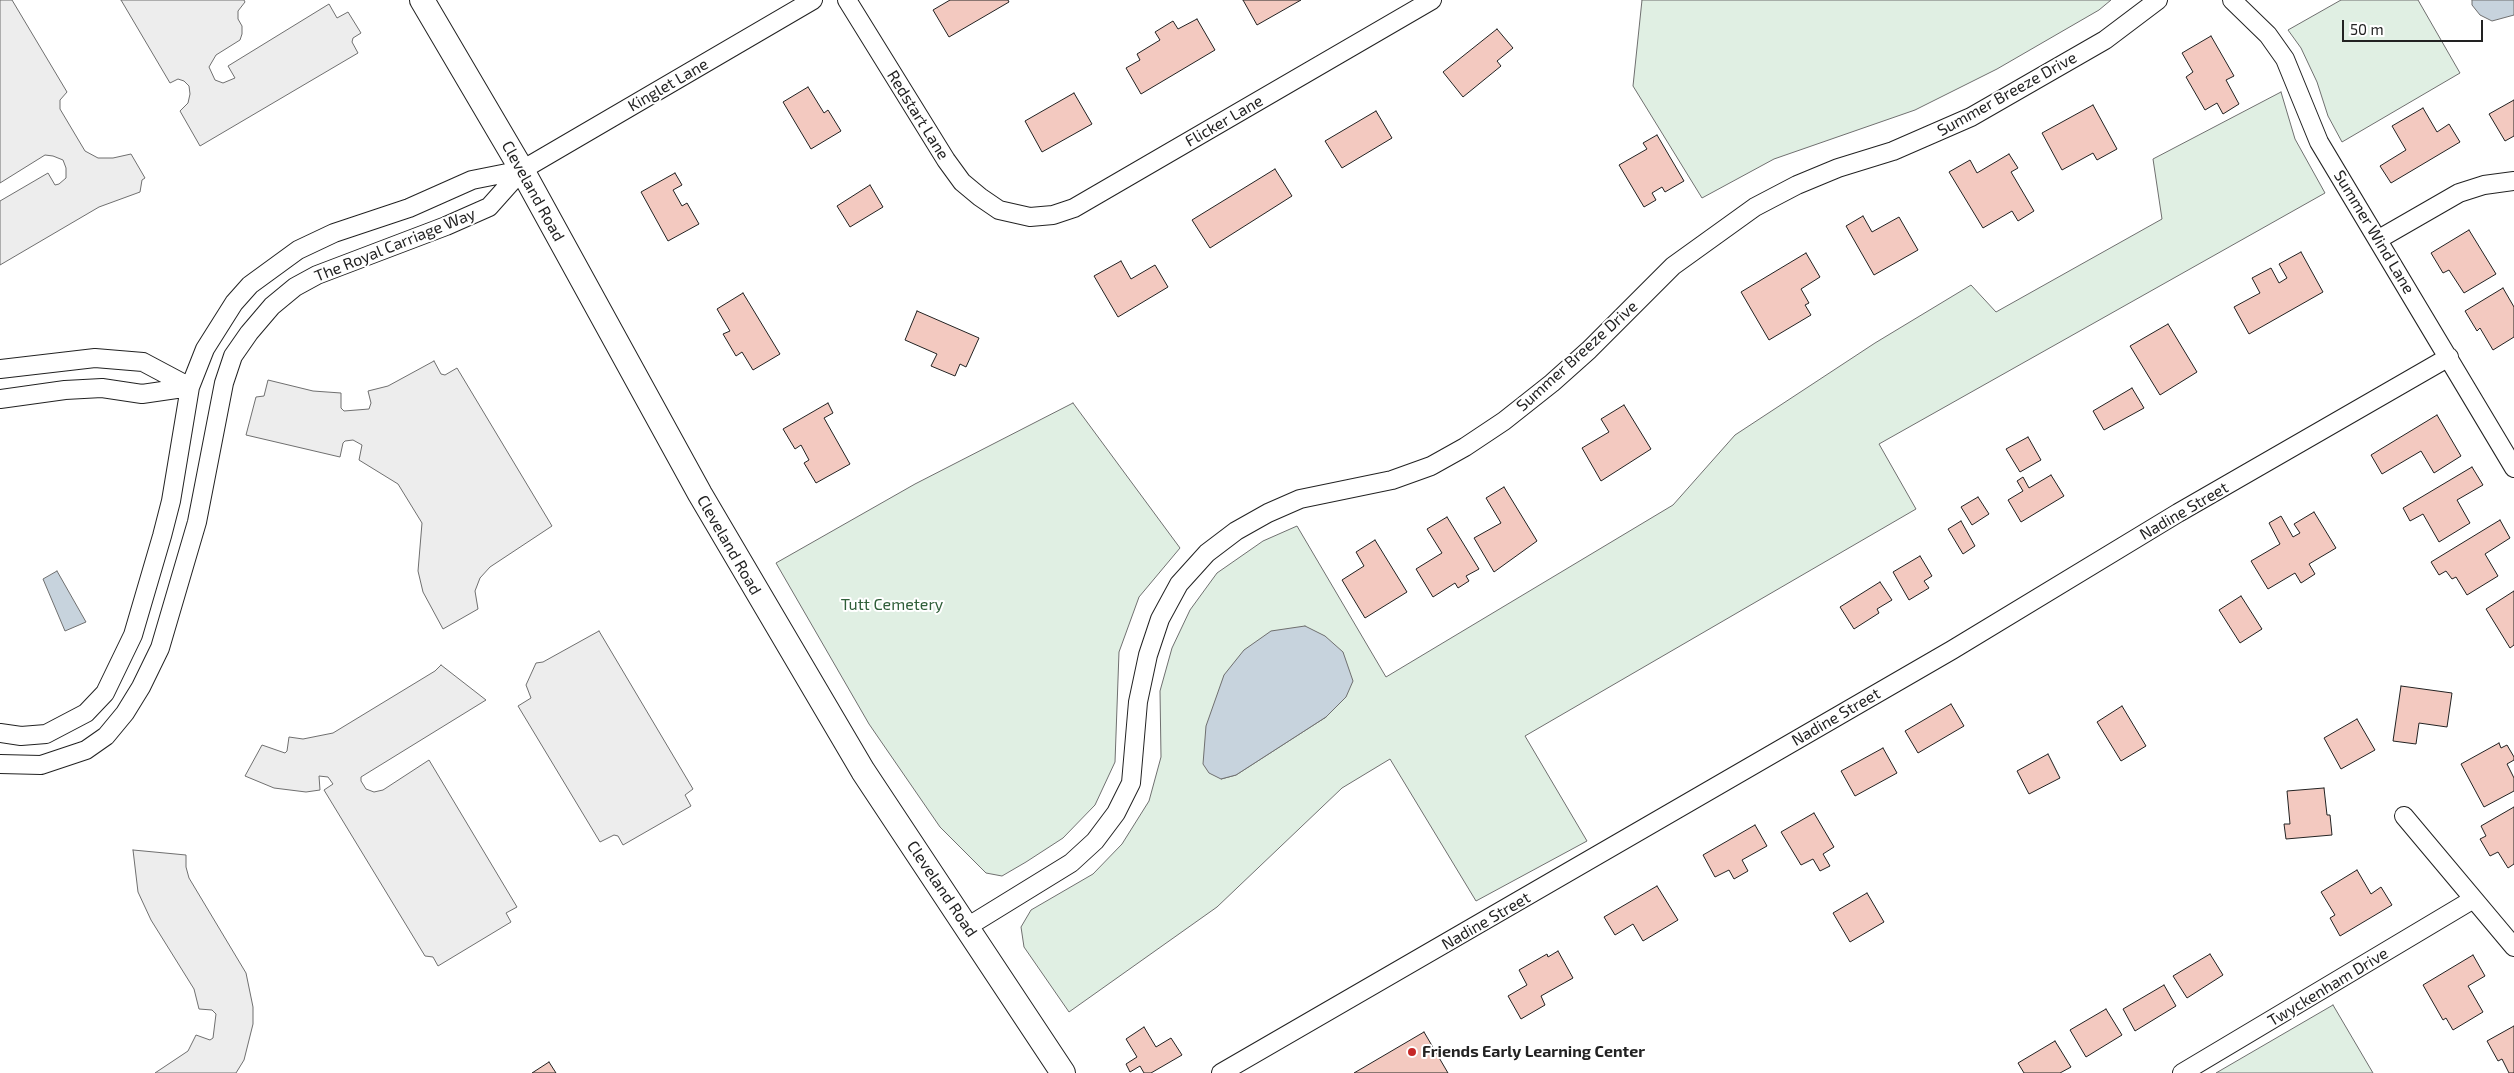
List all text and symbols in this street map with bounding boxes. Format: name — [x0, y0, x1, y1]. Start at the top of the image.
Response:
scale bar — [2344, 10, 2485, 42]
text: 50 m — [2350, 20, 2384, 38]
street label: Summer Breeze Drive — [1934, 48, 2080, 140]
street label: Kinglet Lane — [624, 54, 712, 116]
street label: Redstart Lane — [883, 67, 953, 163]
street label: Flicker Lane — [1182, 91, 1266, 151]
street label: Cleveland Road — [498, 137, 568, 245]
street label: Summer Wind Lane — [2330, 167, 2418, 297]
street label: The Royal Carriage Way — [312, 204, 478, 286]
street label: Summer Breeze Drive — [1512, 297, 1642, 415]
street label: Nadine Street — [2136, 478, 2232, 544]
street label: Cleveland Road — [693, 492, 765, 598]
park label: Tutt Cemetery — [841, 595, 943, 615]
street label: Nadine Street — [1788, 684, 1884, 750]
street label: Cleveland Road — [903, 837, 981, 941]
street label: Nadine Street — [1438, 888, 1534, 954]
street label: Twyckenham Drive — [2264, 944, 2392, 1030]
place label: Friends Early Learning Center — [1422, 1042, 1645, 1062]
marker: Friends Early Learning Center — [1406, 1046, 1418, 1058]

